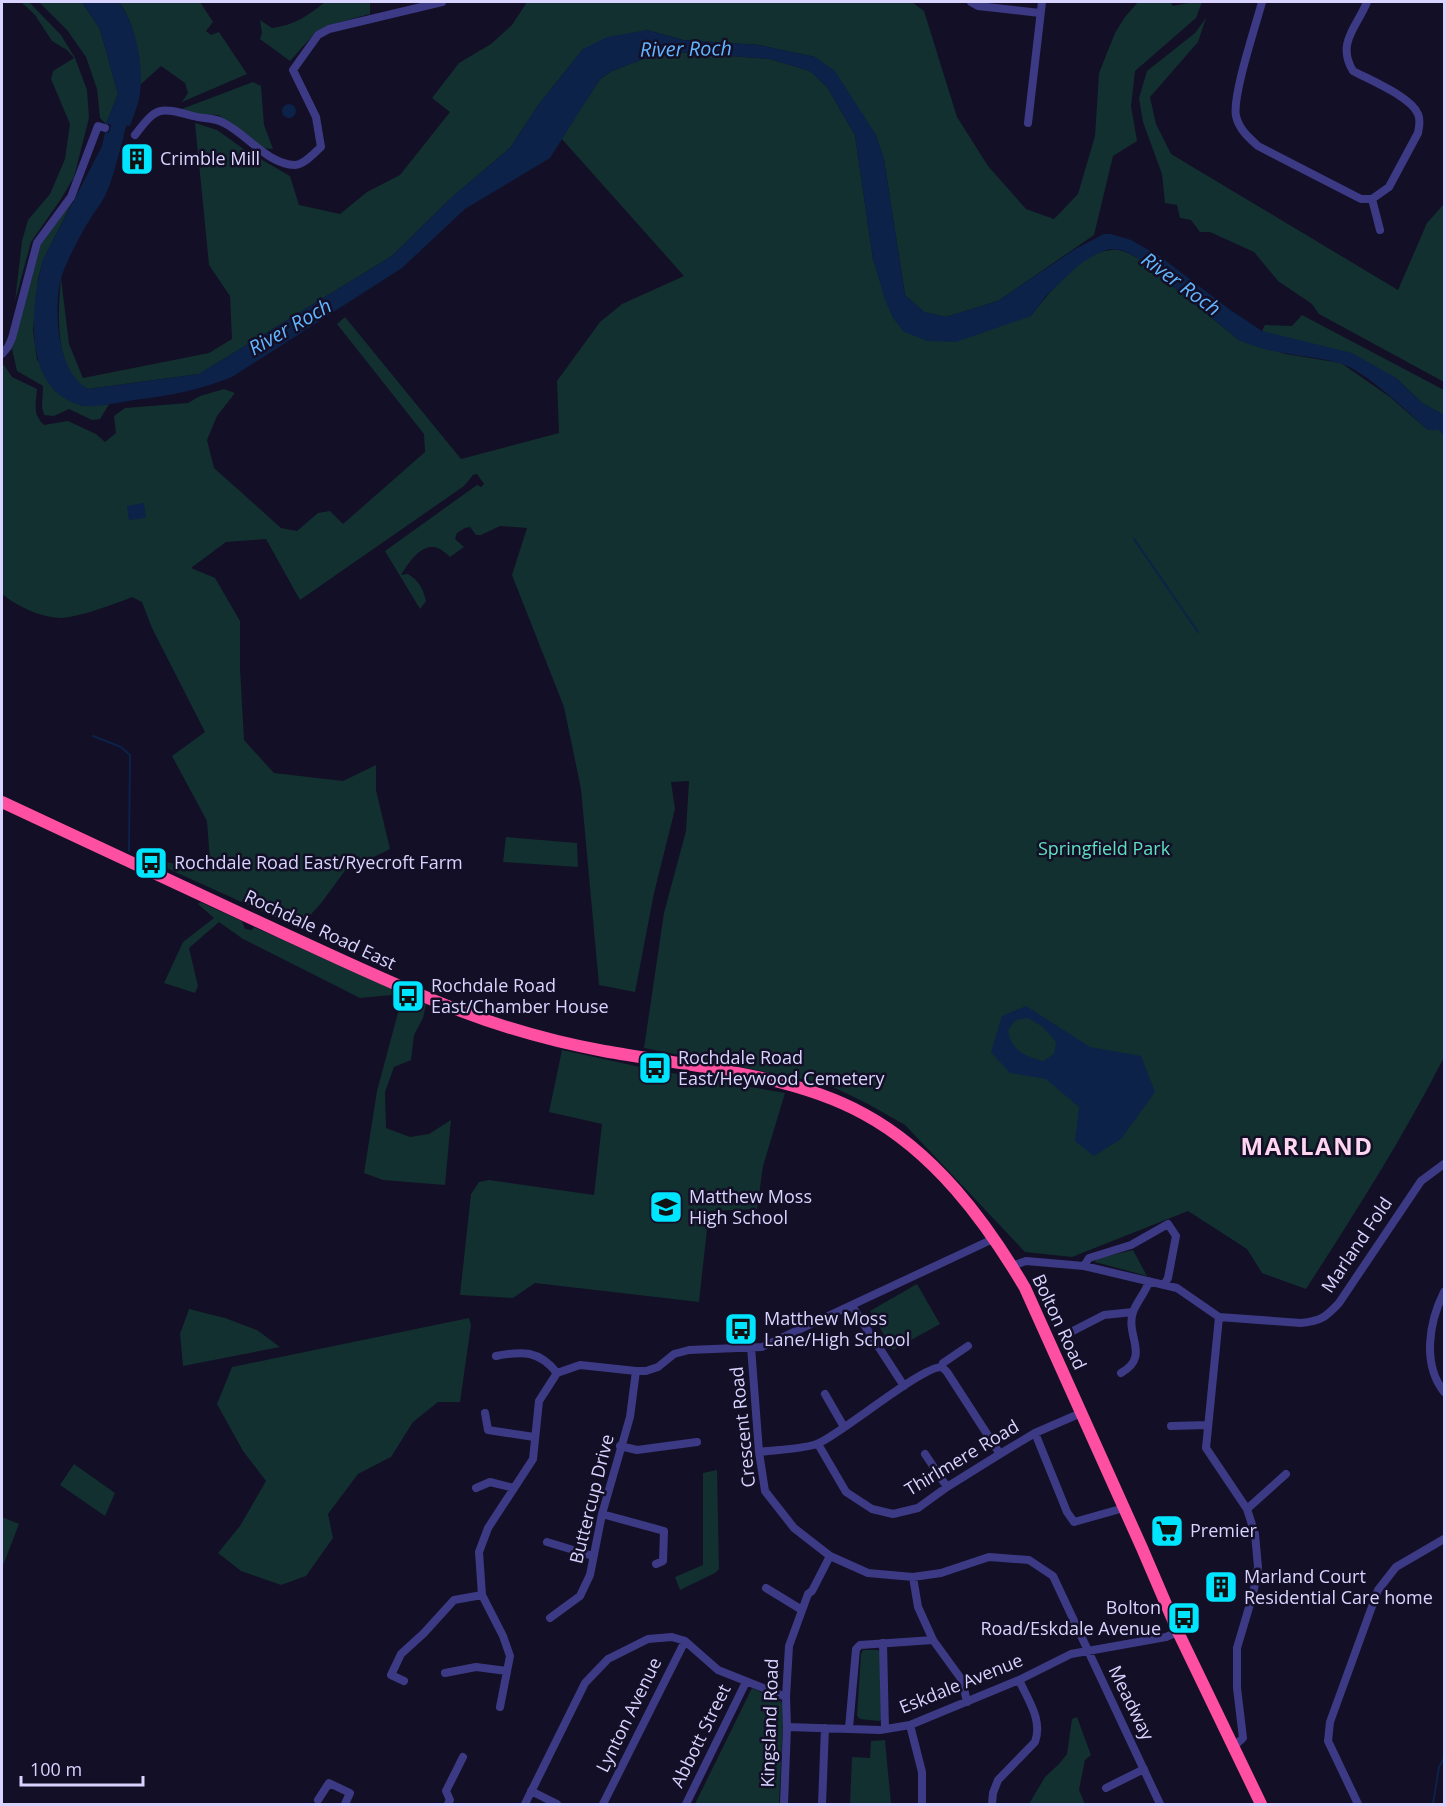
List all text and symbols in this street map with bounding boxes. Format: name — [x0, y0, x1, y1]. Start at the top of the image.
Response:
water label: River Roch — [640, 34, 732, 63]
building icon: Crimble Mill — [119, 141, 155, 177]
place label: Crimble Mill — [160, 146, 260, 170]
water label: River Roch — [1136, 246, 1226, 322]
water label: River Roch — [243, 292, 336, 361]
park label: Springfield Park — [1038, 836, 1171, 860]
bus stop icon: Rochdale Road East/Ryecroft Farm — [133, 845, 169, 881]
place label: Rochdale Road East/Ryecroft Farm — [174, 850, 463, 874]
street label: Rochdale Road East — [241, 883, 400, 975]
place label: Rochdale Road East/Chamber House — [431, 973, 609, 1018]
bus stop icon: Rochdale Road East/Chamber House — [390, 978, 426, 1014]
place label: Rochdale Road East/Heywood Cemetery — [678, 1045, 885, 1090]
bus stop icon: Rochdale Road East/Heywood Cemetery — [637, 1050, 673, 1086]
district label: MARLAND — [1241, 1129, 1373, 1162]
place label: Matthew Moss High School — [689, 1184, 812, 1229]
school or university icon: Matthew Moss High School — [648, 1189, 684, 1225]
street label: Marland Fold — [1315, 1192, 1397, 1297]
street label: Bolton Road — [1027, 1270, 1093, 1373]
place label: Matthew Moss Lane/High School — [764, 1306, 910, 1351]
bus stop icon: Matthew Moss Lane/High School — [723, 1311, 759, 1347]
street label: Crescent Road — [724, 1366, 760, 1489]
street label: Thirlmere Road — [900, 1414, 1023, 1501]
street label: Buttercup Drive — [563, 1432, 619, 1566]
supermarket icon: Premier — [1149, 1513, 1185, 1549]
place label: Premier — [1190, 1518, 1258, 1542]
place label: Marland Court Residential Care home — [1244, 1564, 1433, 1609]
building icon: Marland Court Residential Care home — [1203, 1569, 1239, 1605]
place label: Bolton Road/Eskdale Avenue — [980, 1595, 1161, 1640]
bus stop icon: Bolton Road/Eskdale Avenue — [1166, 1600, 1202, 1636]
street label: Eskdale Avenue — [895, 1647, 1026, 1719]
street label: Lynton Avenue — [590, 1653, 666, 1776]
street label: Kingsland Road — [755, 1658, 783, 1788]
street label: Meadway — [1104, 1661, 1161, 1745]
street label: Abbott Street — [665, 1680, 735, 1791]
scale bar — [21, 1749, 142, 1787]
text: 100 m — [30, 1757, 82, 1781]

